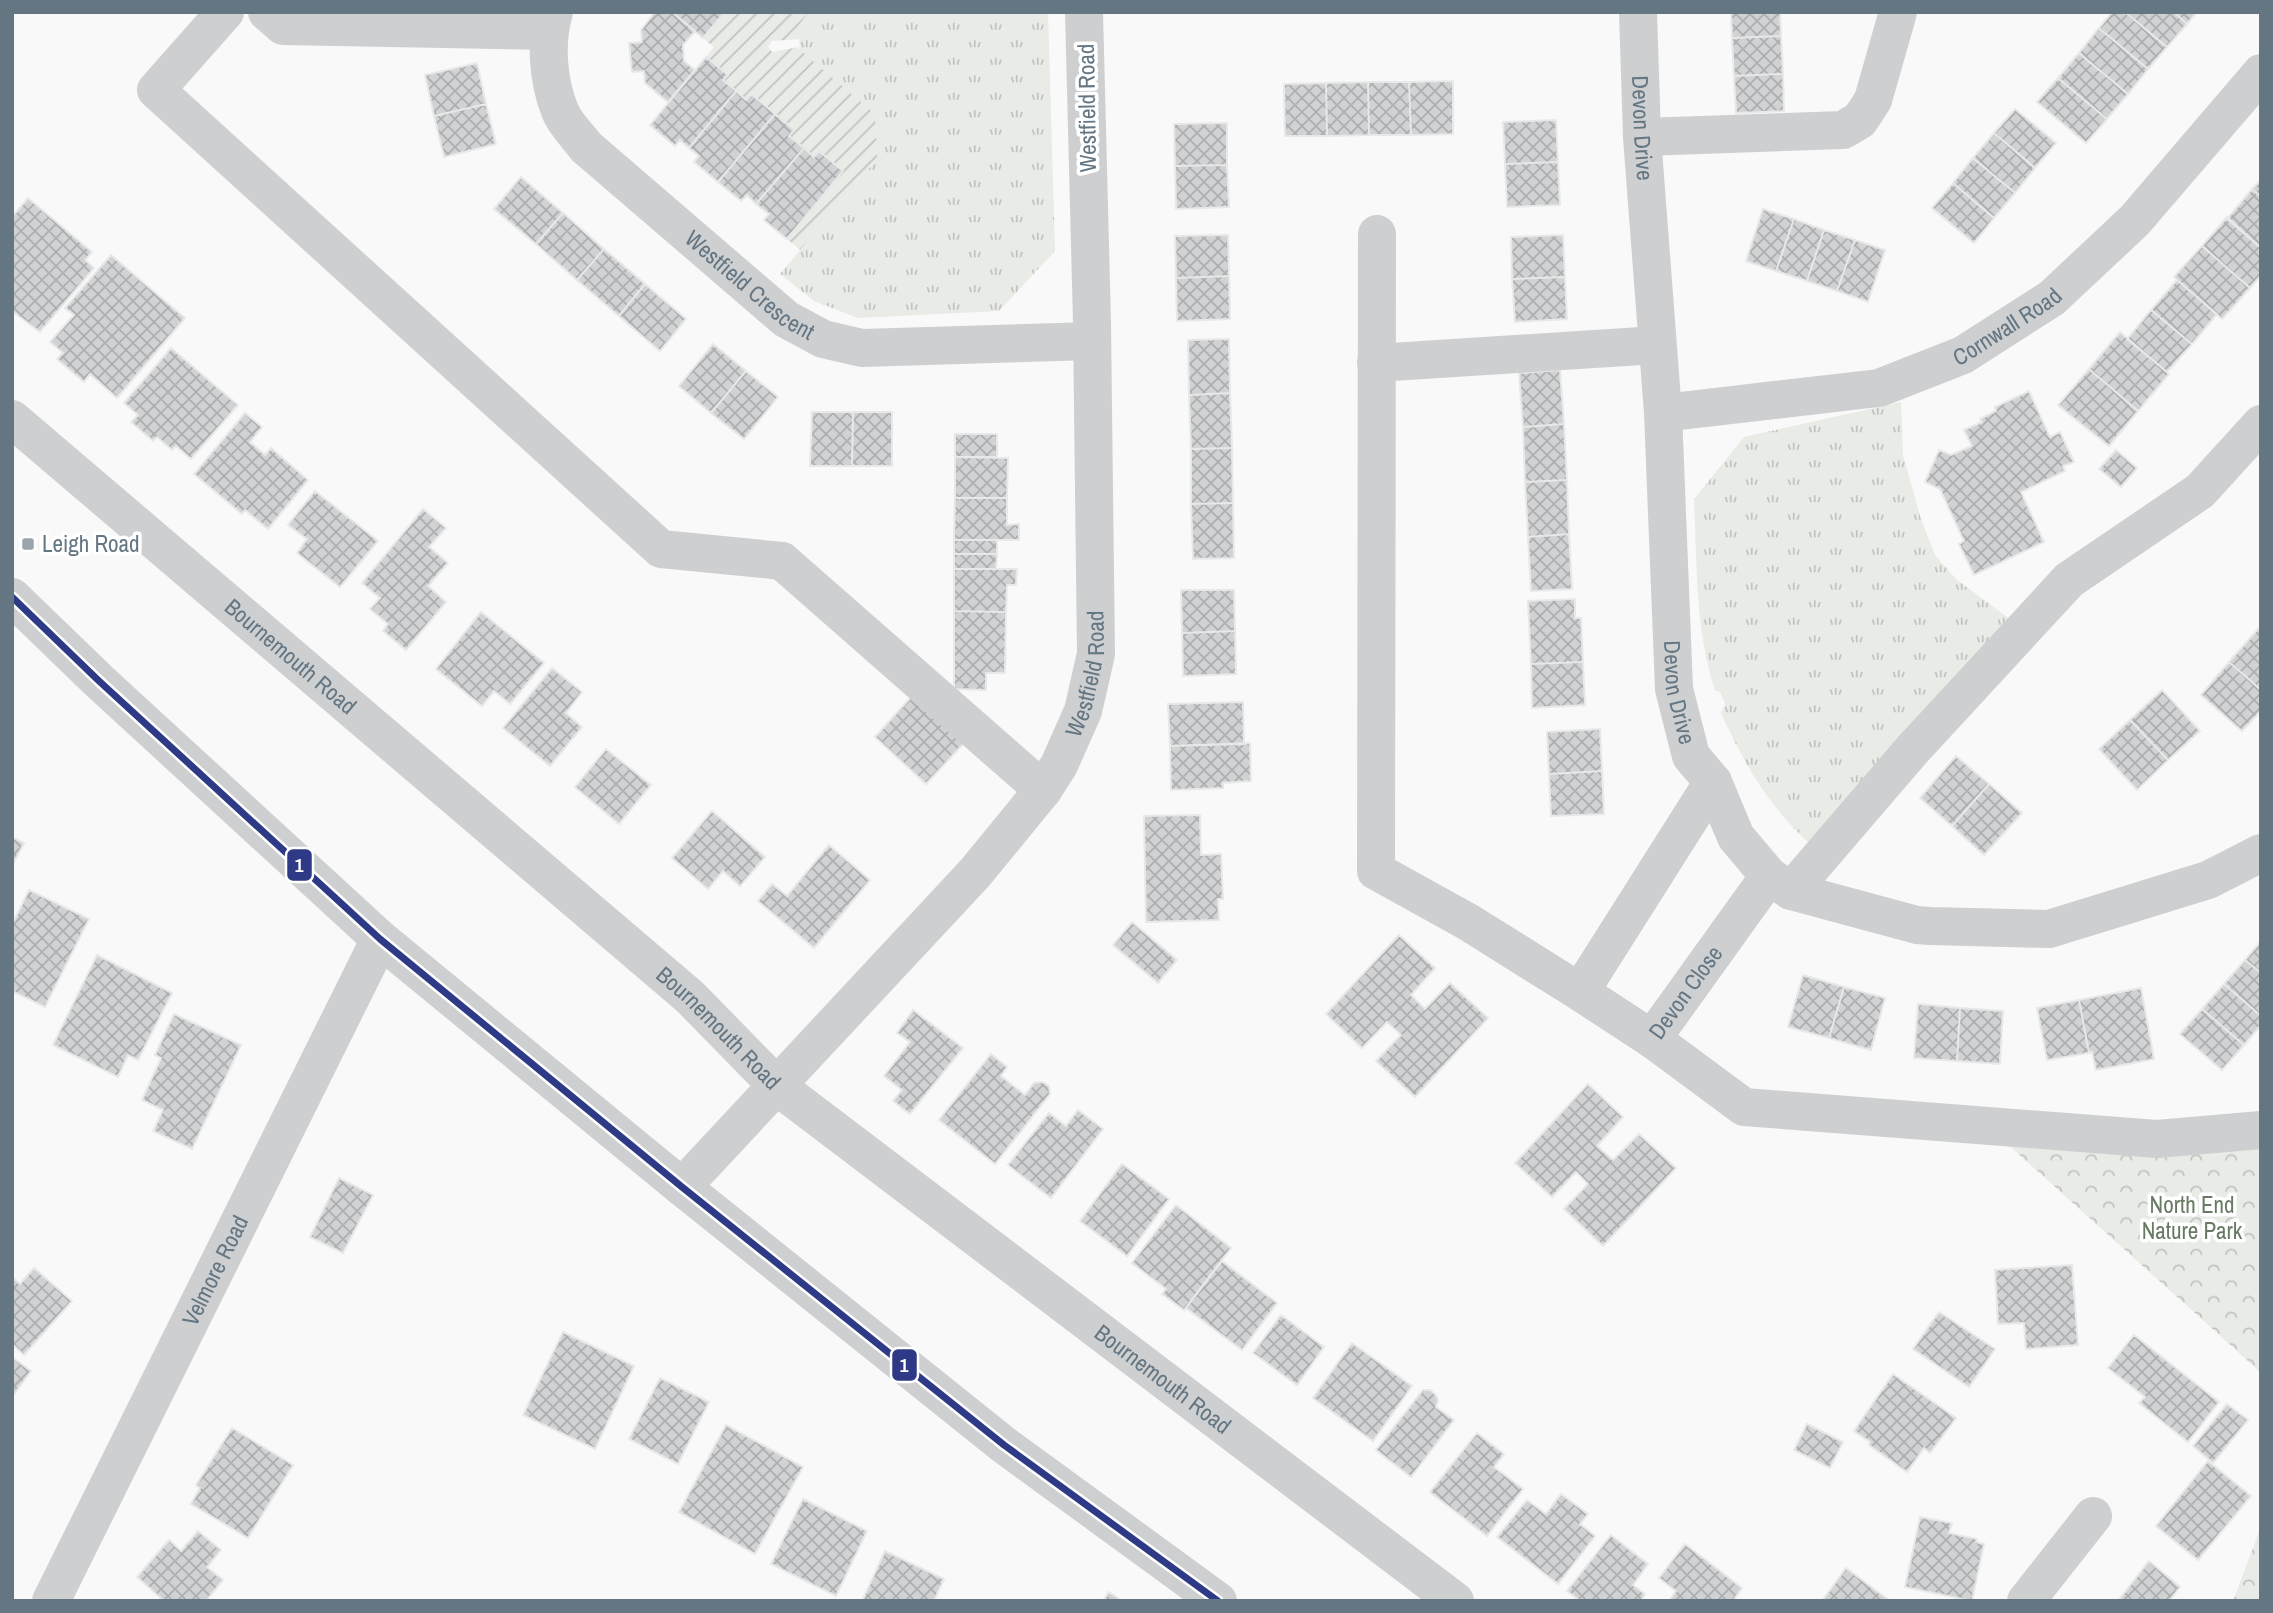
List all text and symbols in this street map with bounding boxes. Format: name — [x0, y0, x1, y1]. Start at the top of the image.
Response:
street label: Westfield Road — [1070, 43, 1103, 173]
street label: Devon Drive — [1625, 75, 1661, 181]
street label: Westfield Crescent — [679, 223, 820, 347]
street label: Cornwall Road — [1948, 281, 2068, 372]
place label: Leigh Road — [42, 528, 140, 559]
marker: Leigh Road — [20, 536, 36, 552]
street label: Bournemouth Road — [218, 591, 363, 721]
street label: Westfield Road — [1057, 610, 1111, 742]
street label: Devon Drive — [1657, 640, 1703, 747]
line badge: 1 — [286, 848, 313, 882]
text: 1 — [295, 852, 304, 878]
street label: Devon Close — [1641, 939, 1729, 1045]
street label: Bournemouth Road — [650, 959, 788, 1096]
park label: North End Nature Park — [2142, 1189, 2243, 1246]
street label: Velmore Road — [174, 1210, 255, 1331]
street label: Bournemouth Road — [1089, 1317, 1238, 1441]
line badge: 1 — [891, 1348, 918, 1382]
text: 1 — [900, 1352, 909, 1378]

